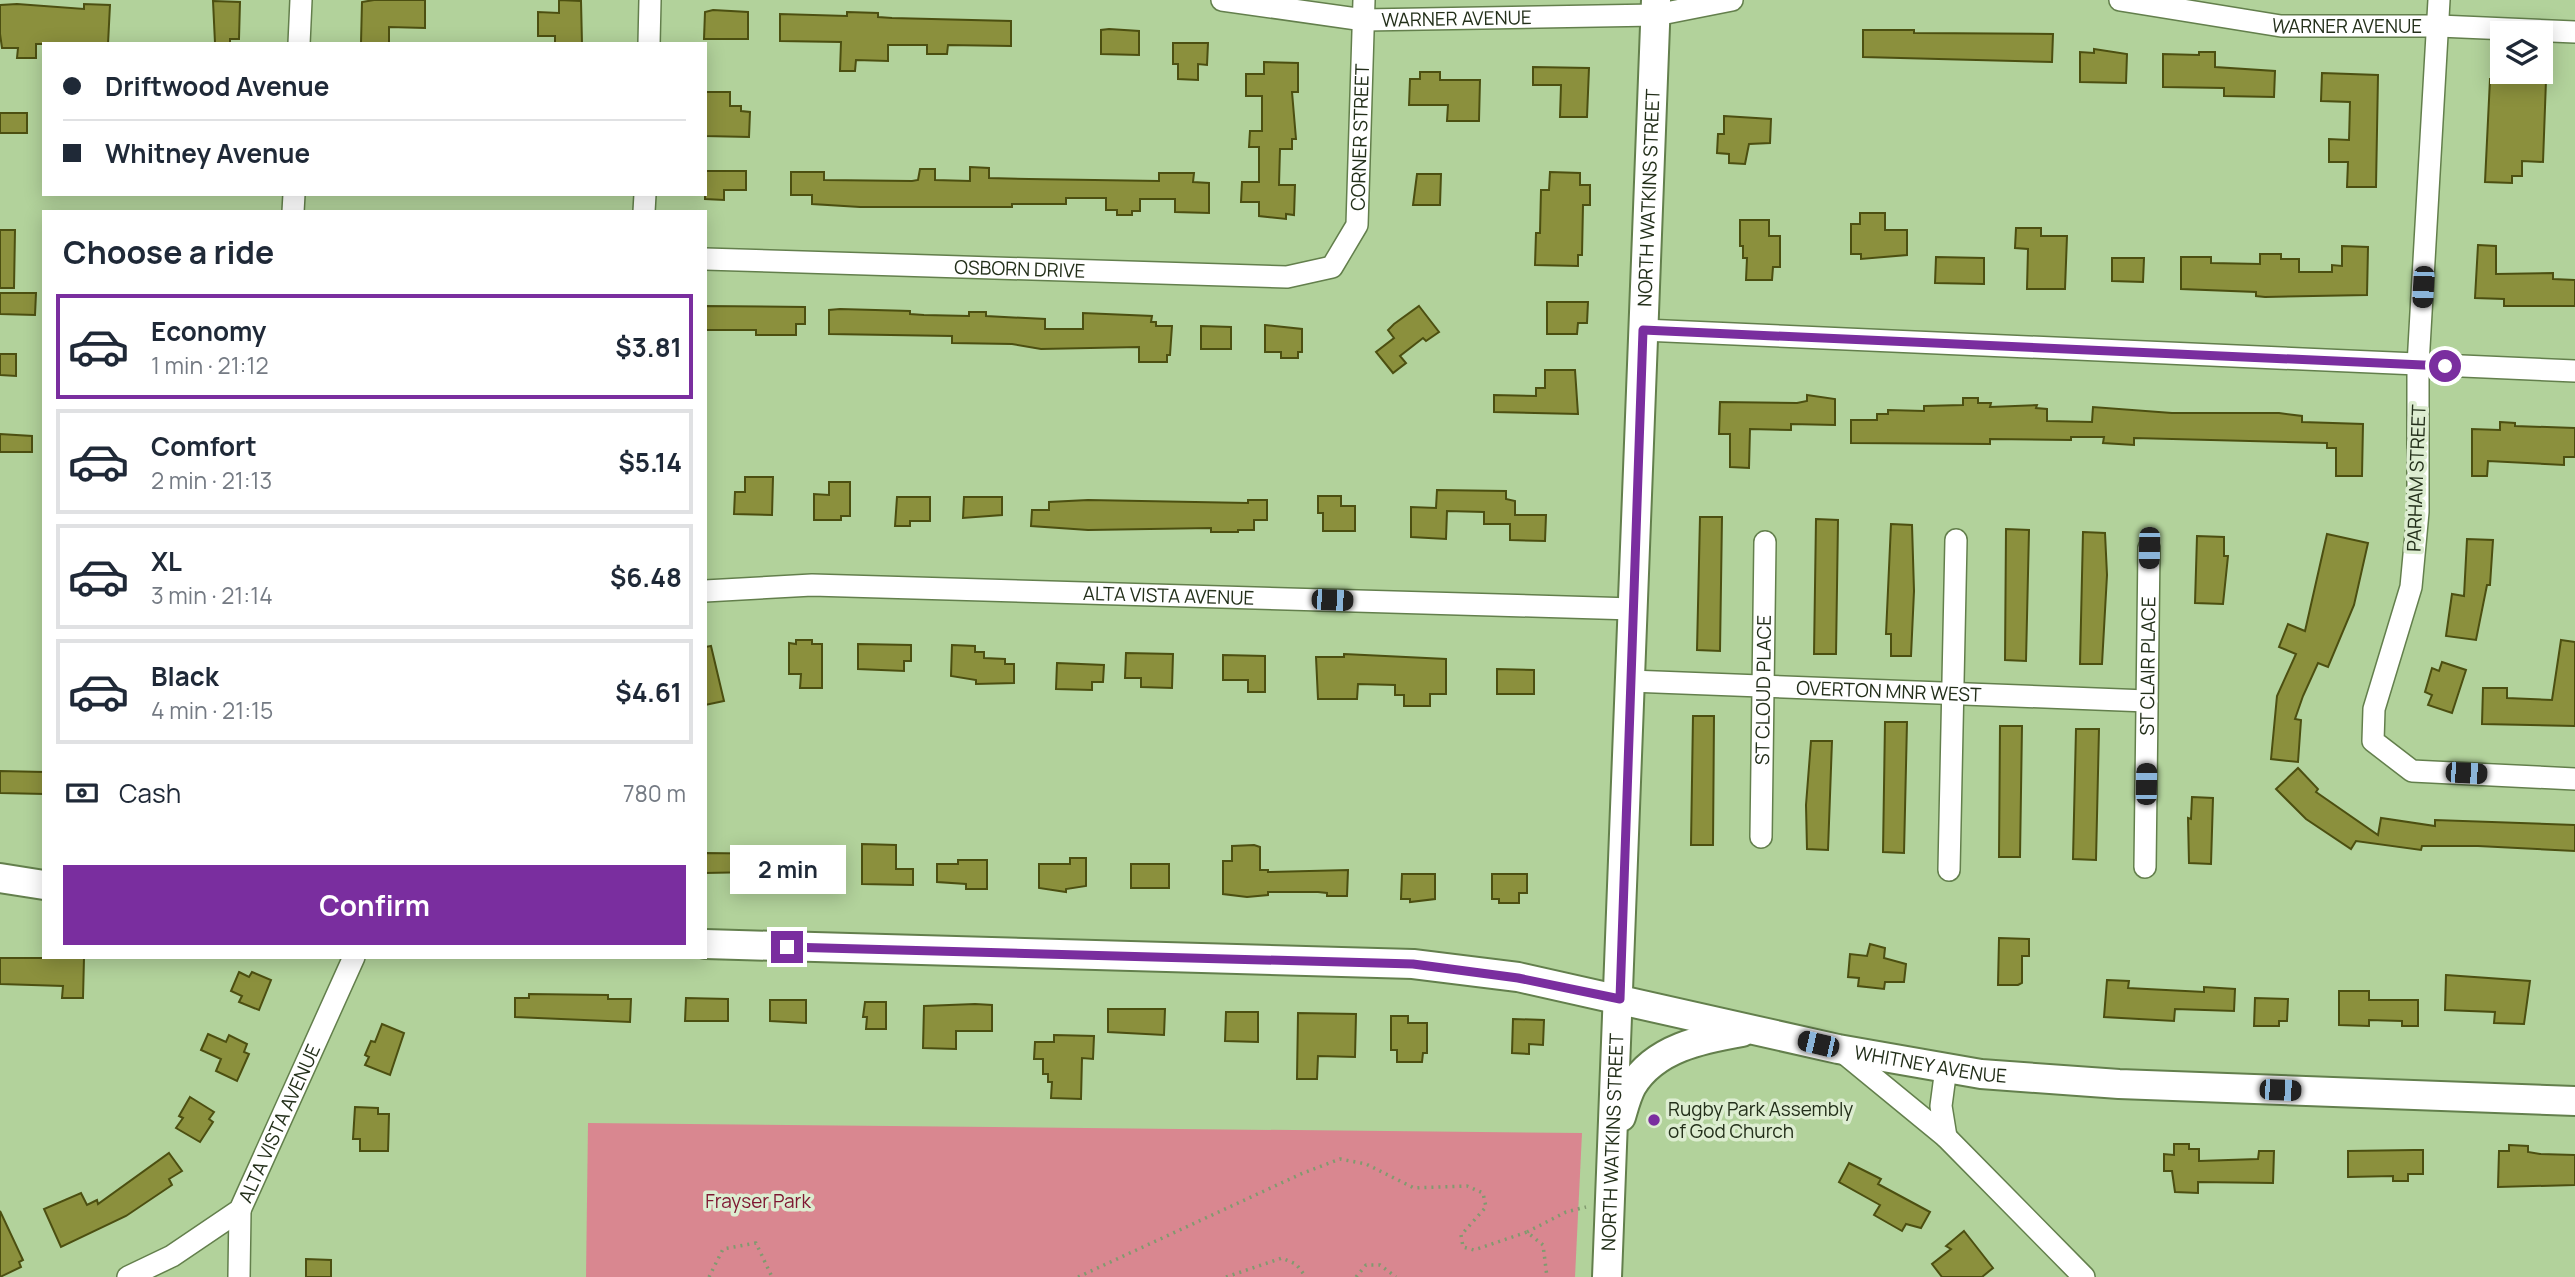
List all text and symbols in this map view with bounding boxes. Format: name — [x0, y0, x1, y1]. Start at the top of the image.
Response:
street label: WARNER AVENUE — [1381, 4, 1532, 33]
street label: WARNER AVENUE — [2270, 12, 2422, 40]
map controls — [2490, 21, 2553, 84]
button: layers — [2490, 21, 2553, 84]
street label: CORNER STREET — [1344, 63, 1375, 211]
text: Driftwood Avenue — [105, 68, 329, 104]
street label: NORTH WATKINS STREET — [1631, 88, 1666, 307]
text: Whitney Avenue — [105, 135, 310, 171]
text: Choose a ride — [63, 230, 274, 274]
street label: OSBORN DRIVE — [954, 254, 1086, 284]
car — [2412, 265, 2435, 309]
text: Economy — [151, 313, 266, 349]
icon: car — [67, 315, 130, 378]
text: $3.81 — [615, 329, 682, 365]
text: 1 min · 21:12 — [151, 349, 269, 381]
route start — [2429, 350, 2461, 382]
street label: PARHAM STREET — [2400, 403, 2432, 552]
text: Comfort — [151, 428, 257, 464]
icon: car — [67, 430, 130, 493]
text: $5.14 — [618, 444, 682, 480]
text: 2 min · 21:13 — [151, 464, 272, 496]
car — [2139, 527, 2160, 569]
text: XL — [151, 543, 182, 579]
icon: car — [67, 545, 130, 608]
text: $6.48 — [610, 559, 682, 595]
text: 3 min · 21:14 — [151, 579, 273, 611]
street label: ALTA VISTA AVENUE — [1083, 580, 1255, 611]
car — [1311, 589, 1354, 611]
street label: ST CLAIR PLACE — [2134, 596, 2161, 736]
street label: ST CLOUD PLACE — [1749, 615, 1777, 765]
text: Black — [151, 658, 219, 694]
icon: car — [67, 660, 130, 723]
text: $4.61 — [615, 674, 682, 710]
street label: OVERTON MNR WEST — [1796, 674, 1983, 708]
text: 4 min · 21:15 — [151, 694, 273, 726]
car — [2445, 761, 2488, 785]
car — [2136, 763, 2157, 805]
icon: cash — [63, 774, 101, 812]
text: Cash — [119, 775, 181, 811]
text: 780 m — [623, 777, 686, 809]
callout: 2 min — [729, 846, 845, 894]
text: 2 min — [758, 853, 818, 885]
button: Confirm — [63, 865, 686, 945]
route end — [771, 931, 803, 963]
car — [1796, 1029, 1841, 1059]
street label: NORTH WATKINS STREET — [1595, 1032, 1629, 1252]
street label: WHITNEY AVENUE — [1852, 1039, 2008, 1089]
street label: ALTA VISTA AVENUE — [232, 1040, 326, 1207]
car — [2259, 1079, 2302, 1101]
place label: Rugby Park Assembly of God Church — [1668, 1096, 1853, 1144]
marker: Rugby Park Assembly of God Church — [1646, 1112, 1662, 1128]
park label: Frayser Park — [705, 1188, 811, 1214]

